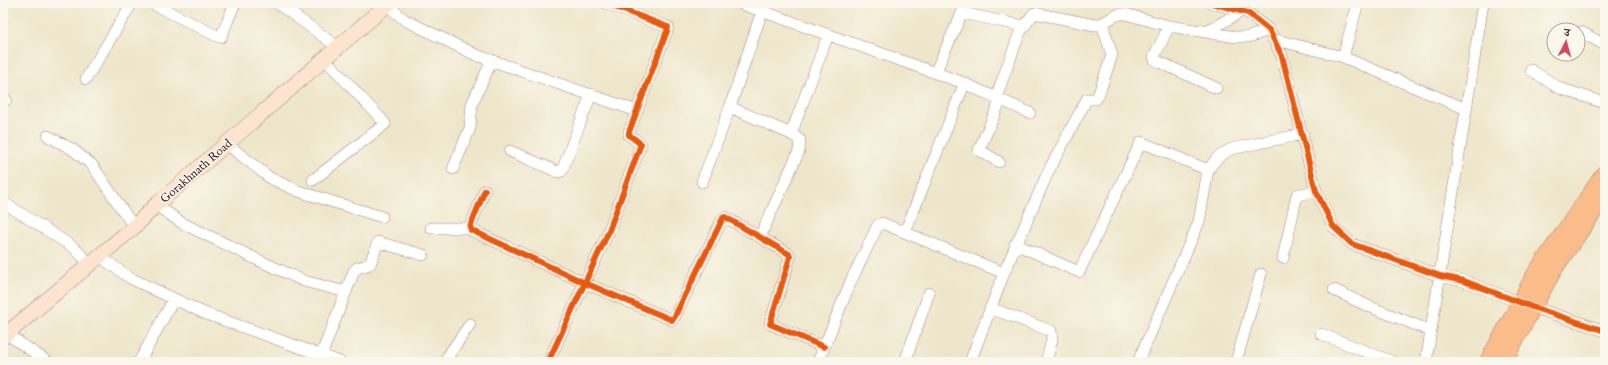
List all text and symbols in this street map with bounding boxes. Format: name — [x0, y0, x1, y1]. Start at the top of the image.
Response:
north arrow — [1546, 22, 1586, 62]
text: उ — [1562, 26, 1572, 40]
street label: Gorakhnath Road — [157, 136, 236, 207]

